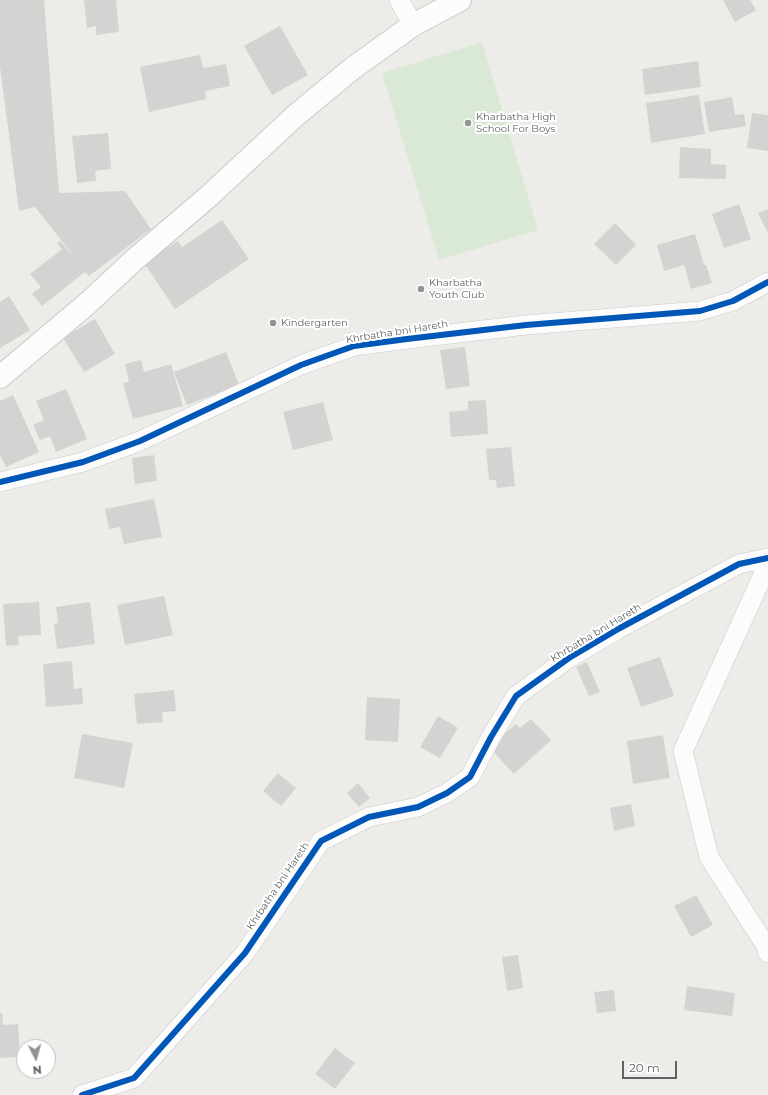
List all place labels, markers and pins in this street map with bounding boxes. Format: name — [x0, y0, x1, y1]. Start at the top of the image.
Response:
place label: Kharbatha High School For Boys — [476, 111, 556, 134]
marker: Kharbatha High School For Boys — [463, 118, 473, 128]
place label: Kharbatha Youth Club — [429, 277, 484, 300]
marker: Kharbatha Youth Club — [416, 284, 426, 294]
place label: Kindergarten — [281, 317, 348, 329]
marker: Kindergarten — [268, 318, 278, 328]

